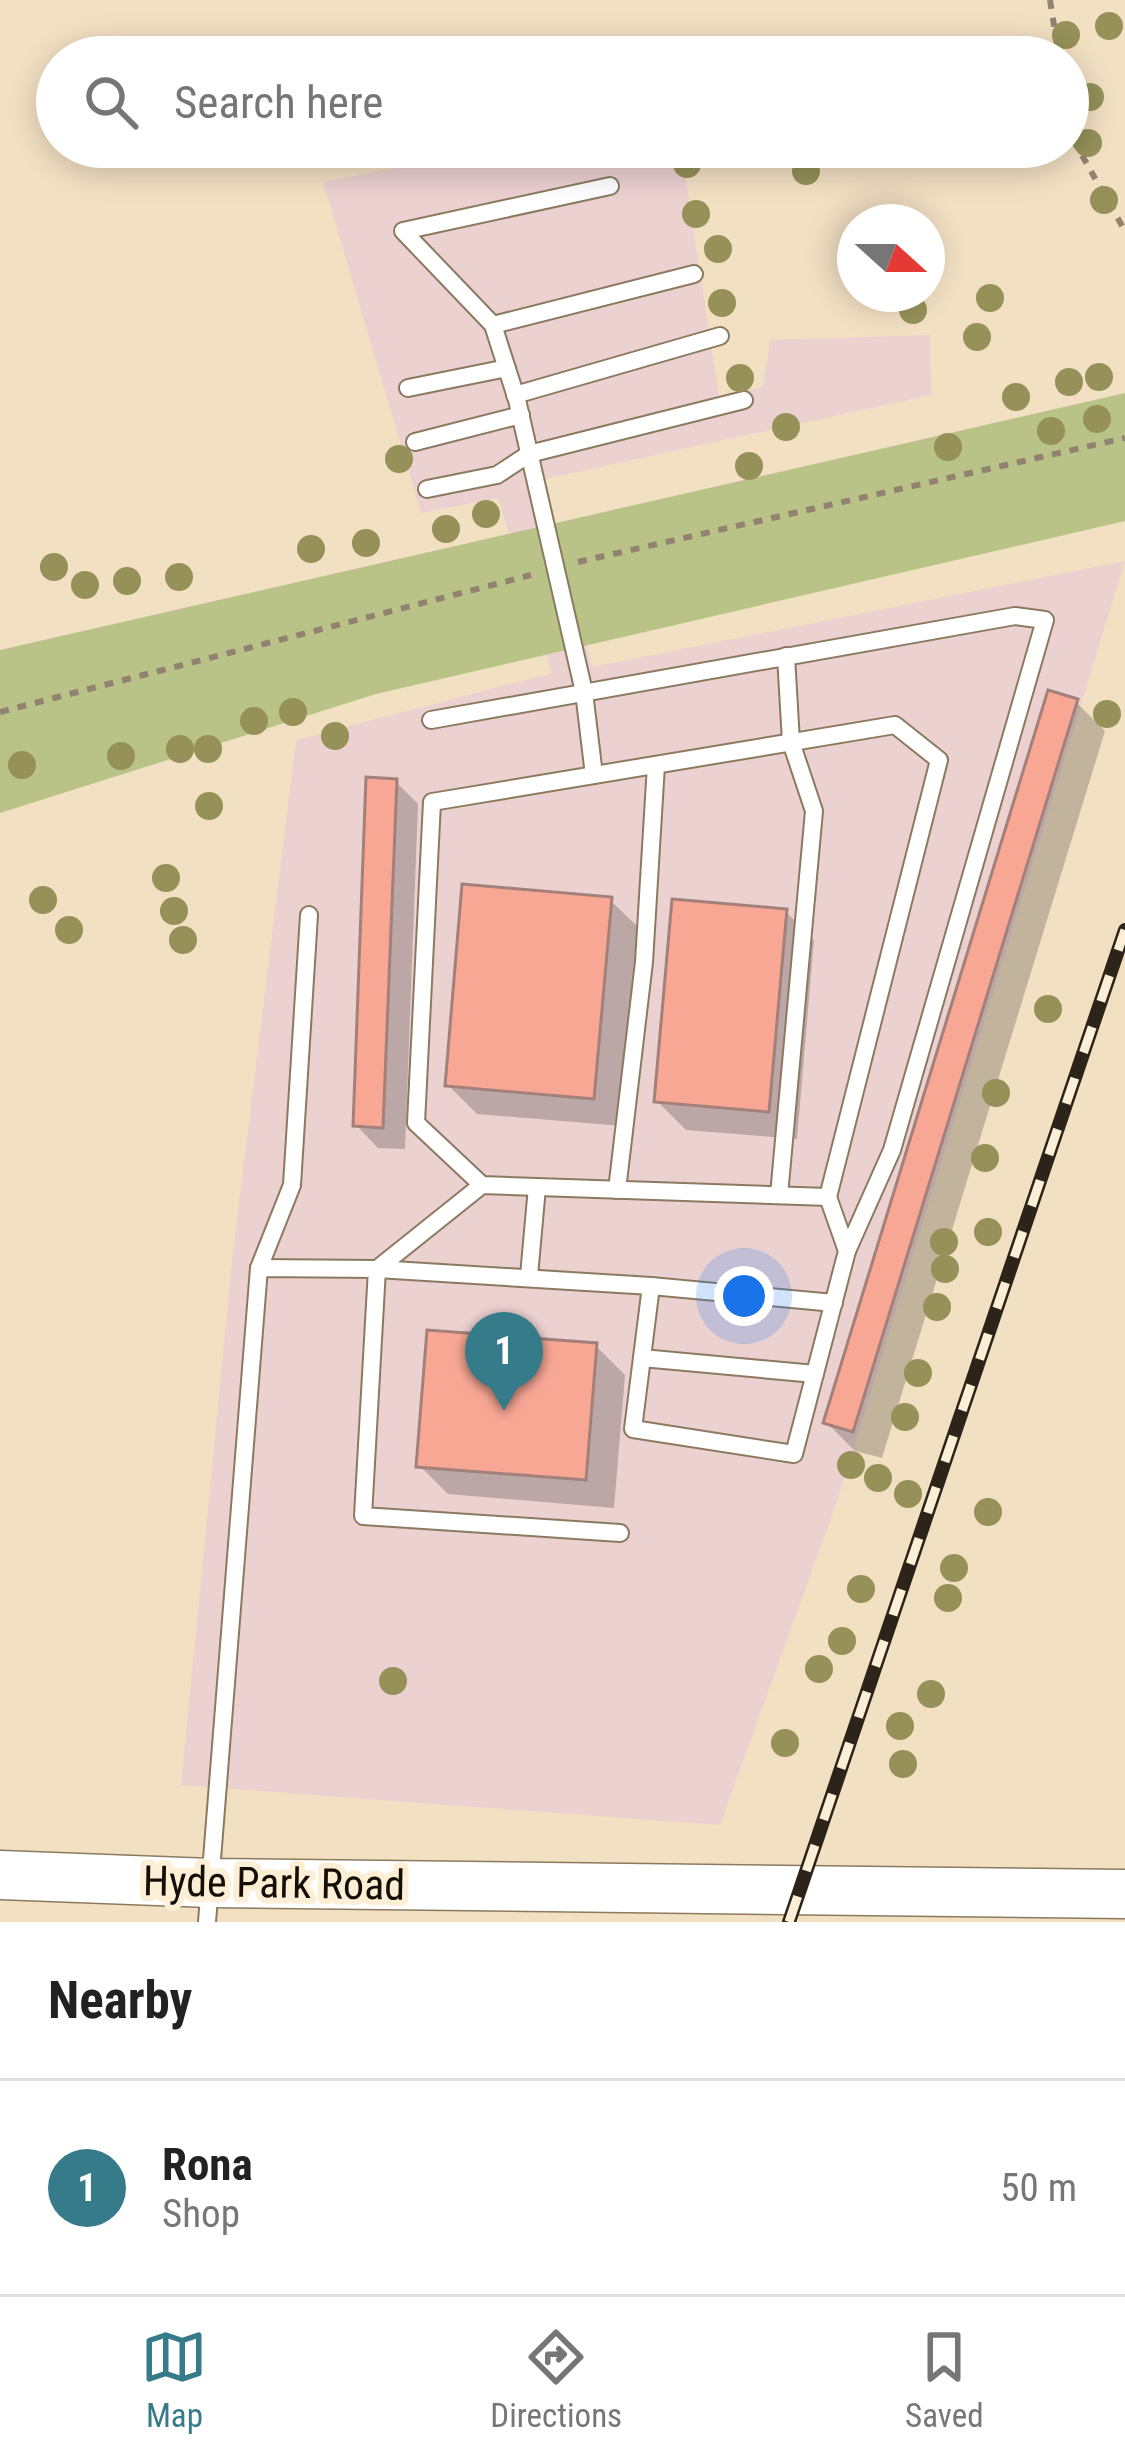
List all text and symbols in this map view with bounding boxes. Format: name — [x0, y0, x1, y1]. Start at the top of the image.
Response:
search box — [36, 36, 1089, 168]
icon: search — [78, 69, 144, 135]
text: Search here — [174, 76, 383, 129]
north arrow — [837, 204, 945, 312]
your location — [714, 1266, 774, 1326]
pin: 1 — [465, 1312, 543, 1411]
street label: Hyde Park Road — [142, 1856, 406, 1910]
text: Nearby — [48, 1971, 192, 2030]
text: Rona — [162, 2138, 253, 2191]
text: 1 — [77, 2165, 97, 2211]
text: 50 m — [1000, 2165, 1077, 2211]
text: Shop — [162, 2191, 240, 2237]
tab: Map — [141, 2324, 207, 2435]
tab: Directions — [490, 2324, 622, 2435]
tab: Saved — [905, 2324, 984, 2435]

